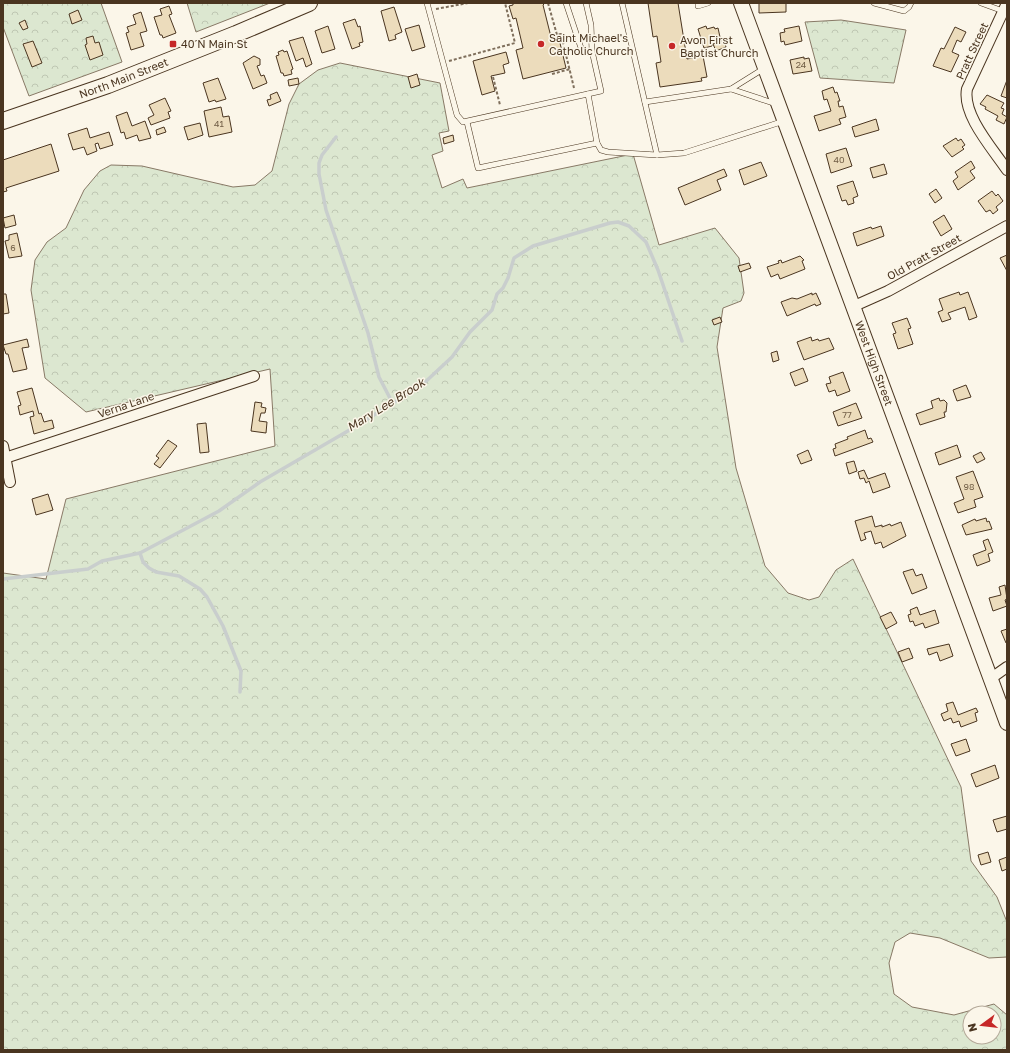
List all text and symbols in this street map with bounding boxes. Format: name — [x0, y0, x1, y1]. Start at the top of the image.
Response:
street label: Pratt Street — [953, 20, 990, 81]
place label: Saint Michael's Catholic Church — [549, 31, 633, 57]
place label: Avon First Baptist Church — [680, 33, 759, 59]
place label: 40 N Main St — [181, 37, 248, 50]
marker: 40 N Main St — [168, 39, 178, 49]
marker: Saint Michael's Catholic Church — [536, 39, 546, 49]
marker: Avon First Baptist Church — [667, 41, 677, 51]
street label: North Main Street — [77, 55, 170, 100]
house number: 24 — [796, 59, 807, 70]
house number: 41 — [214, 118, 225, 129]
house number: 40 — [833, 154, 845, 165]
street label: Old Pratt Street — [885, 231, 963, 282]
house number: 6 — [10, 242, 16, 253]
street label: West High Street — [853, 319, 896, 407]
water label: Mary Lee Brook — [344, 374, 429, 435]
street label: Verna Lane — [96, 389, 156, 420]
house number: 77 — [842, 409, 852, 420]
house number: 98 — [964, 481, 974, 492]
north arrow — [962, 1005, 1002, 1045]
text: N — [964, 1022, 979, 1033]

